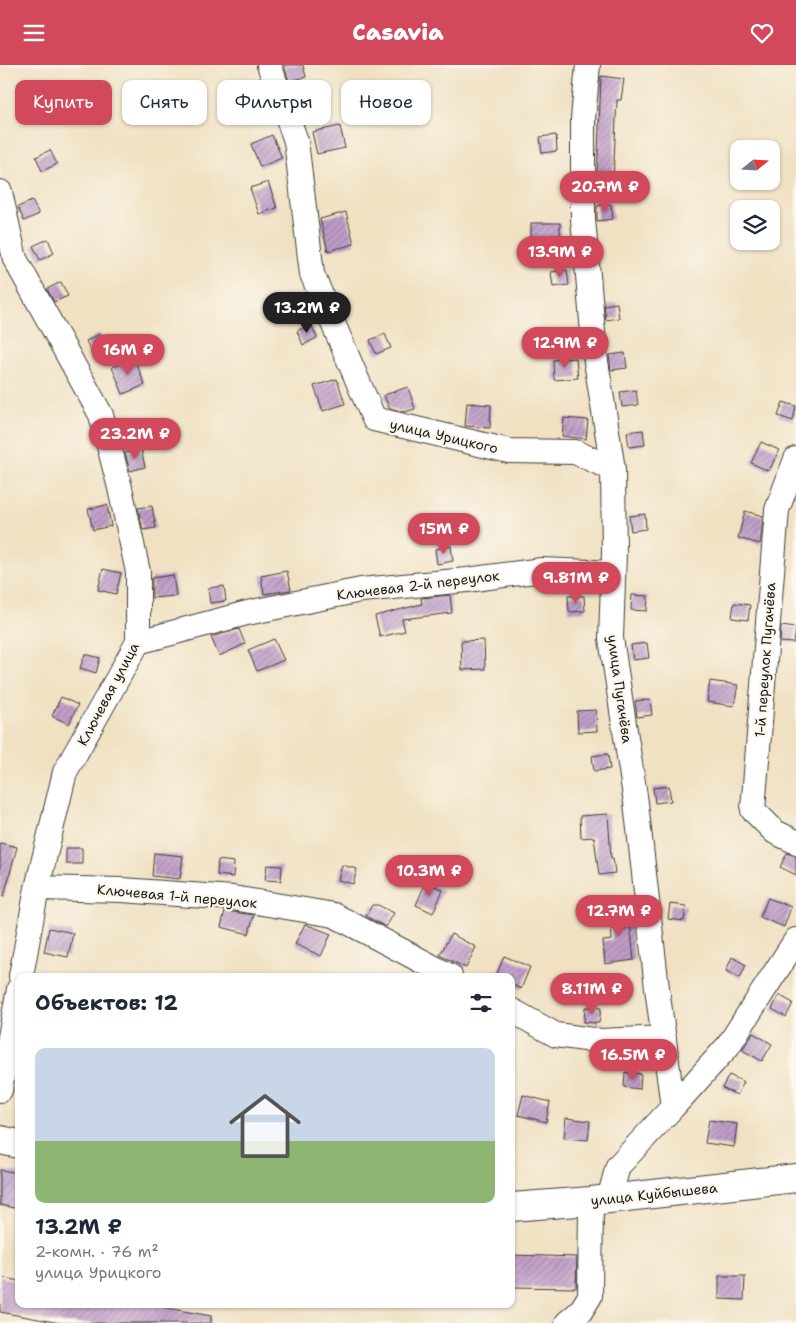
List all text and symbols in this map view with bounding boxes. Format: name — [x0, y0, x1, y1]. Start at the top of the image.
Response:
text: Casavia — [352, 18, 444, 47]
icon: menu — [20, 19, 48, 47]
icon: heart — [748, 19, 776, 47]
chip: Купить — [15, 80, 112, 125]
chip: Снять — [122, 80, 207, 125]
chip: Фильтры — [217, 80, 331, 125]
chip: Новое — [341, 80, 431, 125]
north arrow — [730, 140, 780, 190]
map controls — [730, 140, 780, 250]
pin: 20.7M ₽ — [559, 171, 651, 213]
text: 20.7M ₽ — [571, 176, 639, 197]
button: layers — [730, 200, 780, 250]
pin: 13.9M ₽ — [514, 235, 606, 278]
text: 13.9M ₽ — [528, 241, 592, 262]
pin: 13.2M ₽ — [261, 291, 353, 334]
text: 13.2M ₽ — [274, 297, 340, 318]
pin: 12.9M ₽ — [519, 327, 611, 369]
text: 12.9M ₽ — [533, 332, 597, 353]
pin: 16M ₽ — [93, 333, 163, 376]
text: 16M ₽ — [102, 339, 154, 360]
street label: улица Урицкого — [388, 415, 500, 457]
pin: 23.2M ₽ — [89, 417, 181, 460]
text: 23.2M ₽ — [100, 423, 170, 444]
pin: 15M ₽ — [409, 513, 479, 555]
text: 15M ₽ — [419, 518, 469, 539]
pin: 9.81M ₽ — [530, 561, 622, 604]
street label: Ключевая 2-й переулок — [335, 566, 501, 604]
text: 9.81M ₽ — [543, 567, 609, 588]
street label: 1-й переулок Пугачёва — [751, 582, 779, 738]
street label: улица Пугачёва — [603, 634, 637, 745]
street label: Ключевая улица — [73, 639, 143, 749]
pin: 10.3M ₽ — [383, 855, 475, 897]
text: 10.3M ₽ — [396, 860, 462, 881]
street label: Ключевая 1-й переулок — [96, 880, 258, 912]
pin: 12.7M ₽ — [573, 895, 665, 937]
text: 12.7M ₽ — [587, 900, 651, 921]
pin: 8.11M ₽ — [546, 973, 638, 1015]
text: 8.11M ₽ — [561, 978, 623, 999]
text: Объектов: 12 — [35, 989, 178, 1017]
icon: filters — [467, 989, 495, 1017]
pin: 16.5M ₽ — [587, 1039, 679, 1081]
text: 16.5M ₽ — [600, 1044, 666, 1065]
icon: home — [220, 1081, 310, 1171]
street label: улица Куйбышева — [590, 1178, 719, 1210]
text: 13.2M ₽ — [35, 1213, 122, 1241]
text: 2-комн. · 76 m² — [35, 1241, 159, 1262]
text: улица Урицкого — [35, 1262, 161, 1283]

